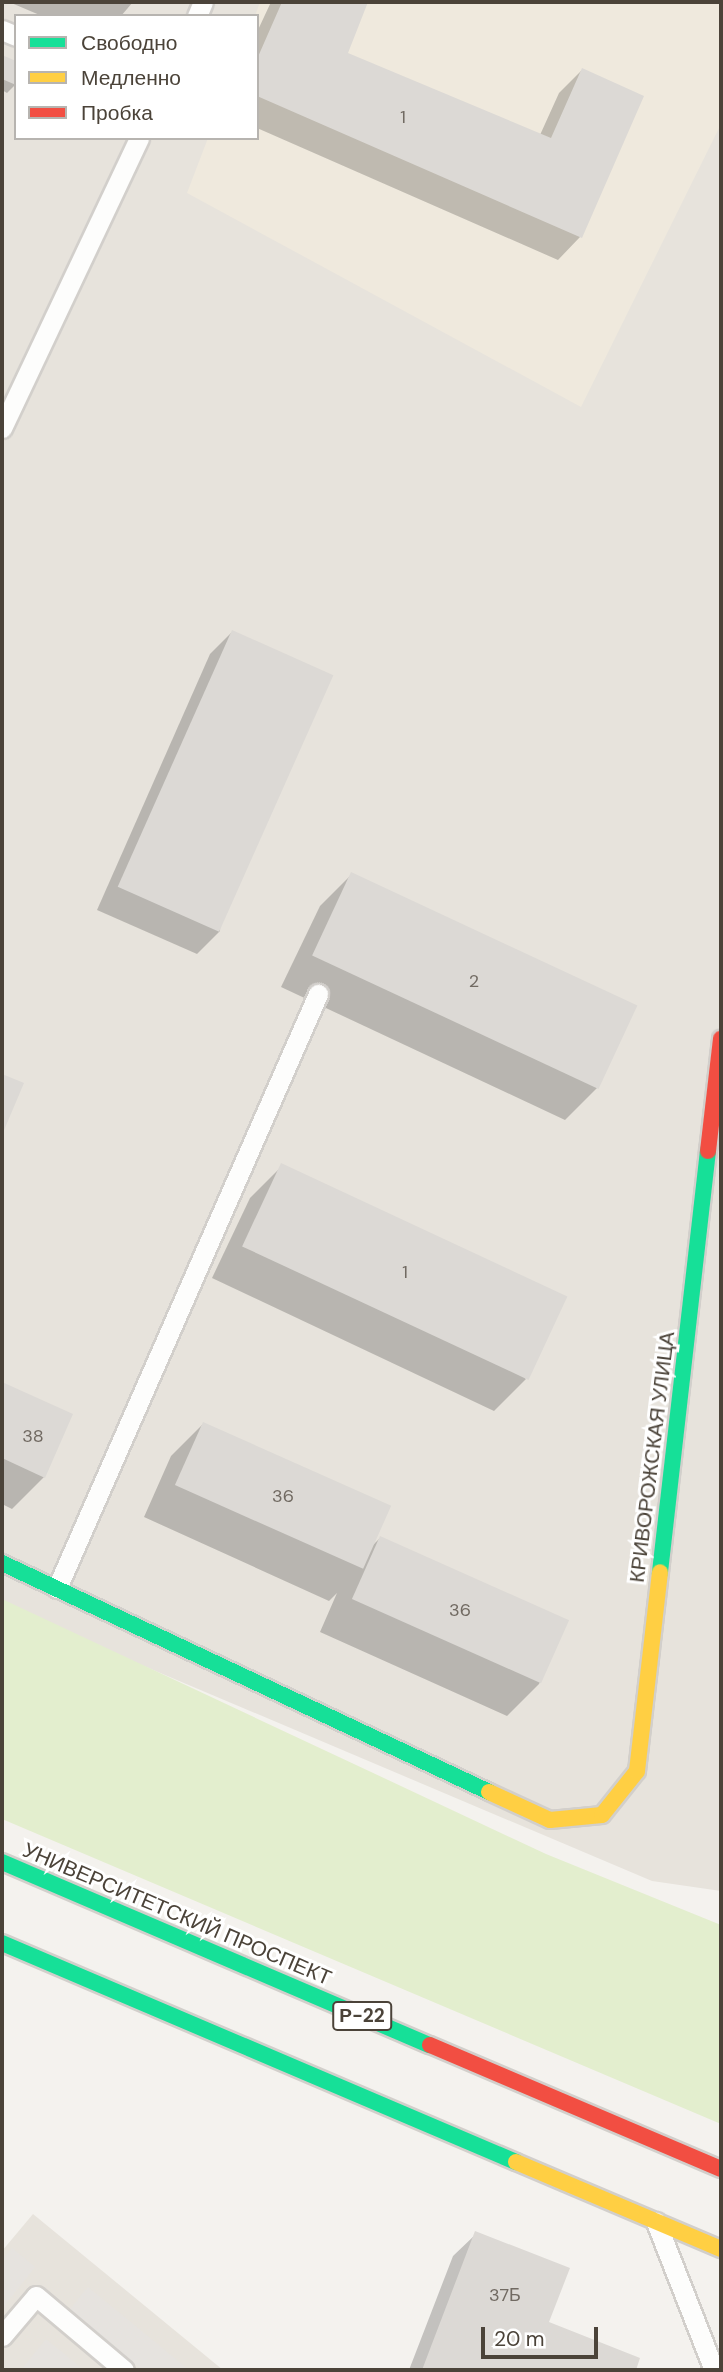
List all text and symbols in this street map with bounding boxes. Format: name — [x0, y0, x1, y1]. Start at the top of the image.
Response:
legend — [14, 14, 259, 140]
text: Свободно — [81, 29, 178, 57]
text: Медленно — [81, 64, 181, 92]
text: Пробка — [81, 99, 153, 127]
house number: 1 — [400, 106, 406, 128]
house number: 2 — [469, 970, 479, 992]
house number: 1 — [402, 1261, 408, 1283]
street label: КРИВОРОЖСКАЯ УЛИЦА — [624, 1330, 680, 1584]
house number: 38 — [22, 1425, 44, 1447]
house number: 36 — [272, 1485, 294, 1507]
house number: 36 — [449, 1599, 471, 1621]
street label: УНИВЕРСИТЕТСКИЙ ПРОСПЕКТ — [19, 1837, 335, 1991]
road number: Р-22 — [330, 2000, 394, 2032]
house number: 37Б — [489, 2284, 521, 2306]
scale bar — [485, 2312, 602, 2356]
text: 20 m — [494, 2325, 545, 2353]

